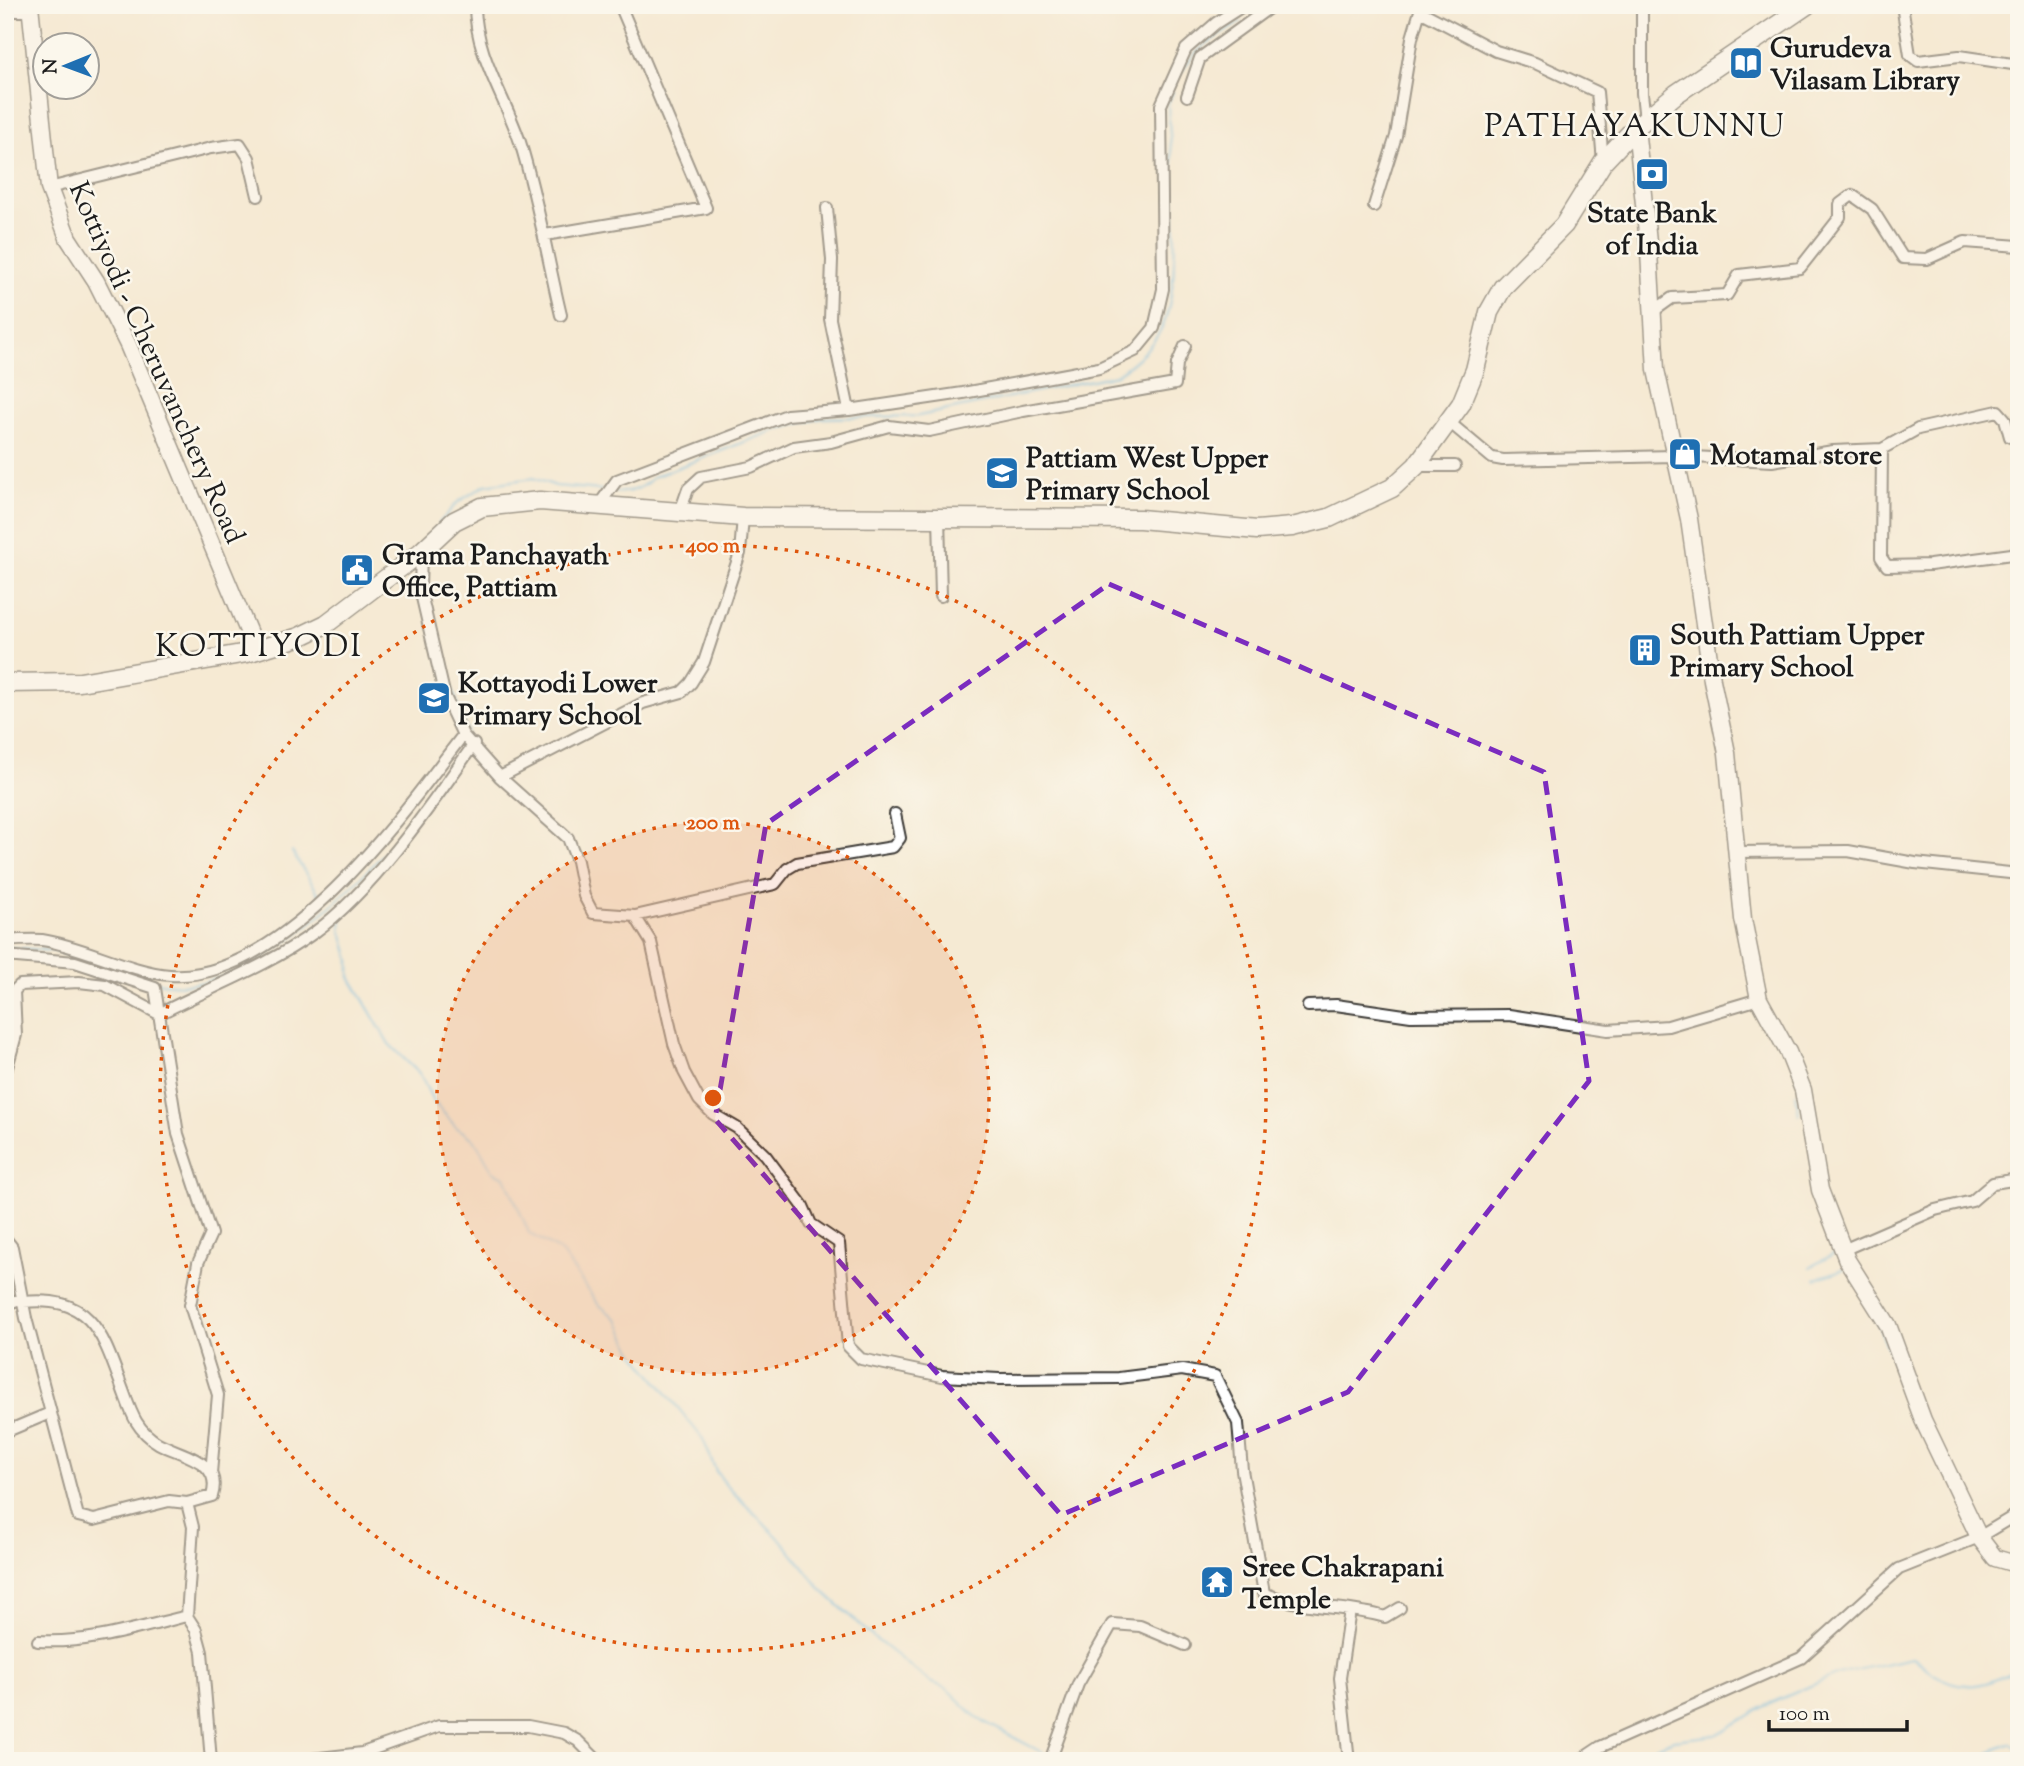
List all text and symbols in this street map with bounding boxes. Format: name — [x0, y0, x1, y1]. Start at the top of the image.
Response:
place label: Gurudeva Vilasam Library — [1770, 30, 1960, 102]
north arrow — [32, 32, 102, 102]
library icon: Gurudeva Vilasam Library — [1727, 44, 1765, 82]
text: N — [38, 58, 65, 74]
district label: PATHAYAKUNNU — [1484, 105, 1786, 151]
bank icon: State Bank of India — [1633, 155, 1671, 193]
street label: Kottiyodi - Cheruvanchery Road — [57, 176, 253, 551]
place label: State Bank of India — [1587, 195, 1718, 267]
shop icon: Motamal store — [1666, 435, 1704, 473]
place label: Motamal store — [1710, 437, 1882, 477]
place label: Pattiam West Upper Primary School — [1026, 440, 1269, 512]
school or university icon: Pattiam West Upper Primary School — [983, 454, 1021, 492]
text: 400 m — [685, 532, 741, 562]
place label: Grama Panchayath Office, Pattiam — [382, 537, 610, 609]
public building icon: Grama Panchayath Office, Pattiam — [338, 551, 376, 589]
place label: South Pattiam Upper Primary School — [1670, 617, 1925, 689]
district label: KOTTIYODI — [155, 625, 363, 671]
building icon: South Pattiam Upper Primary School — [1626, 631, 1664, 669]
place label: Kottayodi Lower Primary School — [458, 665, 658, 737]
school or university icon: Kottayodi Lower Primary School — [415, 679, 453, 717]
text: 200 m — [686, 809, 741, 839]
centre of rings — [701, 1086, 725, 1110]
place label: Sree Chakrapani Temple — [1242, 1549, 1444, 1621]
temple icon: Sree Chakrapani Temple — [1198, 1563, 1236, 1601]
scale bar — [1769, 1689, 1907, 1733]
text: 100 m — [1779, 1700, 1830, 1730]

